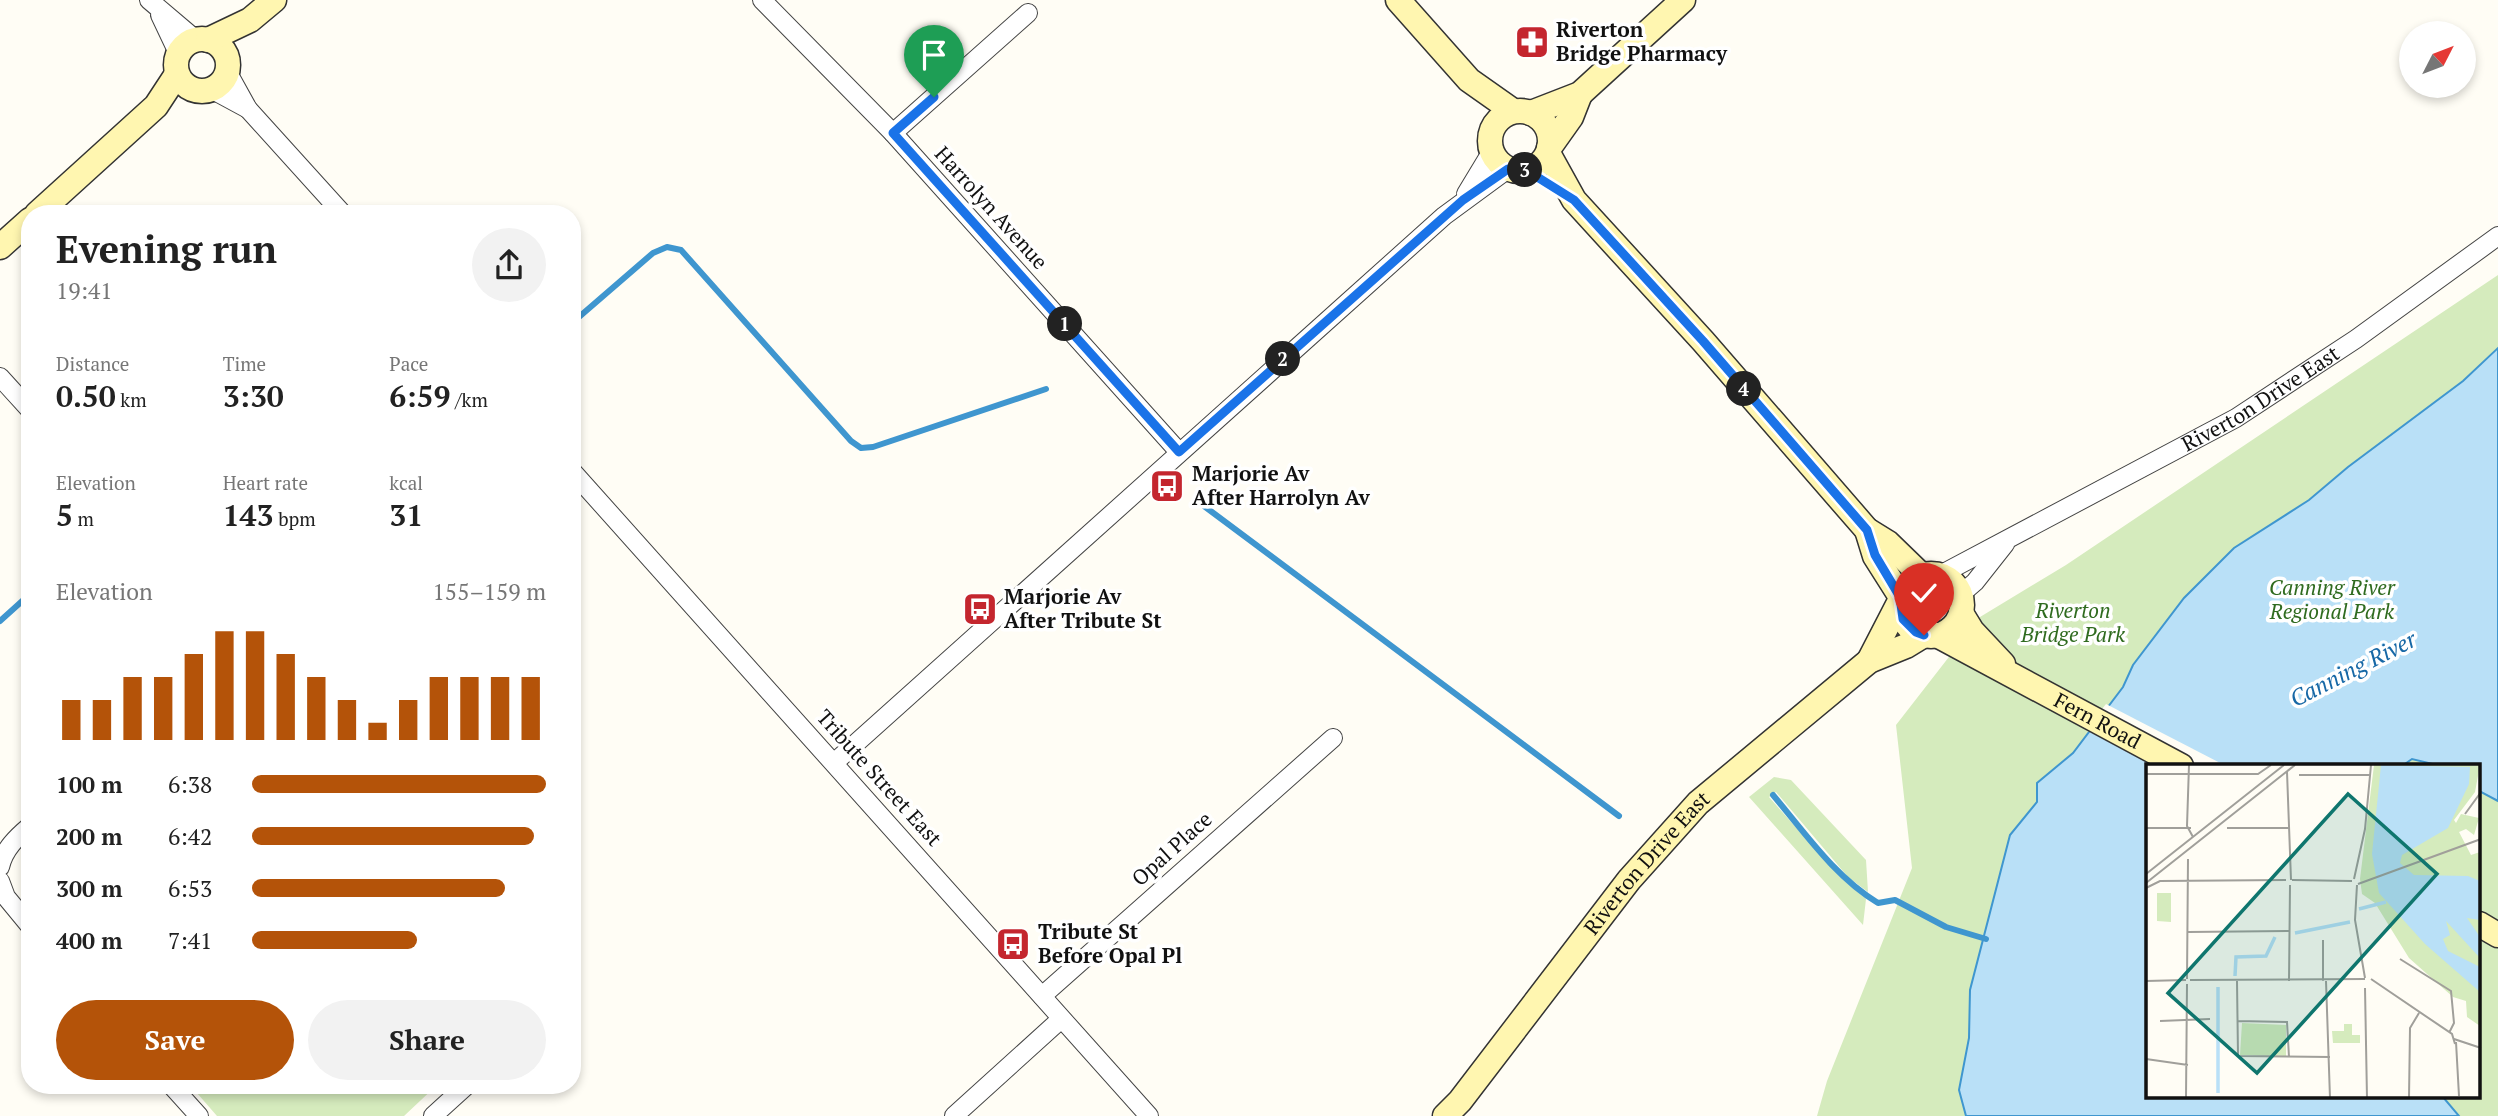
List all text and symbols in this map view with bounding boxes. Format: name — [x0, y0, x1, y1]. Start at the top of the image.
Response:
place label: Riverton Bridge Pharmacy — [1556, 15, 1728, 67]
north arrow — [2399, 21, 2476, 98]
map controls — [2399, 21, 2476, 98]
pharmacy icon: Riverton Bridge Pharmacy — [1513, 23, 1551, 61]
pin — [904, 25, 964, 97]
icon: arrive — [915, 36, 953, 74]
street label: Harrolyn Avenue — [929, 140, 1055, 275]
pin: 3 — [1508, 152, 1542, 188]
text: 3 — [1519, 157, 1530, 182]
text: Evening run — [56, 224, 277, 274]
button: share — [472, 228, 546, 302]
text: 19:41 — [56, 275, 113, 306]
pin: 1 — [1048, 306, 1082, 342]
text: 1 — [1059, 311, 1070, 336]
street label: Riverton Drive East — [2177, 339, 2345, 457]
pin: 2 — [1266, 342, 1300, 376]
text: 2 — [1277, 346, 1288, 371]
text: Distance — [56, 351, 129, 376]
text: Time — [223, 351, 266, 376]
text: Pace — [389, 351, 428, 376]
pin: 4 — [1726, 372, 1762, 406]
text: 0.50 — [56, 376, 116, 416]
text: 3:30 — [223, 376, 284, 416]
text: 6:59 — [389, 376, 450, 416]
text: 4 — [1738, 376, 1749, 401]
text: km — [116, 387, 147, 412]
text: /km — [450, 387, 488, 412]
place label: Marjorie Av After Harrolyn Av — [1192, 459, 1371, 511]
bus stop icon: Marjorie Av After Harrolyn Av — [1148, 467, 1186, 505]
text: Elevation — [56, 470, 136, 495]
text: Heart rate — [223, 470, 308, 495]
text: kcal — [389, 470, 423, 495]
text: 5 — [56, 495, 73, 535]
text: 143 — [223, 495, 274, 535]
text: 31 — [389, 495, 423, 535]
text: m — [73, 506, 94, 531]
text: bpm — [274, 506, 316, 531]
pin — [1894, 563, 1954, 635]
park label: Canning River Regional Park — [2269, 573, 2396, 625]
icon: check — [1905, 574, 1943, 612]
text: Elevation — [56, 576, 153, 607]
text: 155–159 m — [433, 576, 546, 607]
place label: Marjorie Av After Tribute St — [1004, 582, 1162, 634]
bus stop icon: Marjorie Av After Tribute St — [961, 590, 999, 628]
park label: Riverton Bridge Park — [2020, 596, 2126, 648]
water label: Canning River — [2284, 623, 2422, 714]
street label: Fern Road — [2050, 686, 2146, 755]
street label: Tribute Street East — [811, 703, 949, 852]
inset map — [2146, 764, 2480, 1098]
text: 100 m — [56, 769, 122, 800]
text: 6:38 — [168, 769, 212, 800]
street label: Riverton Drive East — [1577, 784, 1715, 940]
street label: Opal Place — [1125, 805, 1217, 892]
text: 200 m — [56, 821, 122, 852]
text: 6:42 — [168, 821, 212, 852]
text: 300 m — [56, 873, 122, 904]
text: 6:53 — [168, 873, 212, 904]
place label: Tribute St Before Opal Pl — [1038, 917, 1182, 969]
text: 400 m — [56, 925, 122, 956]
text: 7:41 — [168, 925, 212, 956]
bus stop icon: Tribute St Before Opal Pl — [994, 925, 1032, 963]
button: Save — [56, 1000, 294, 1080]
button: Share — [308, 1000, 546, 1080]

